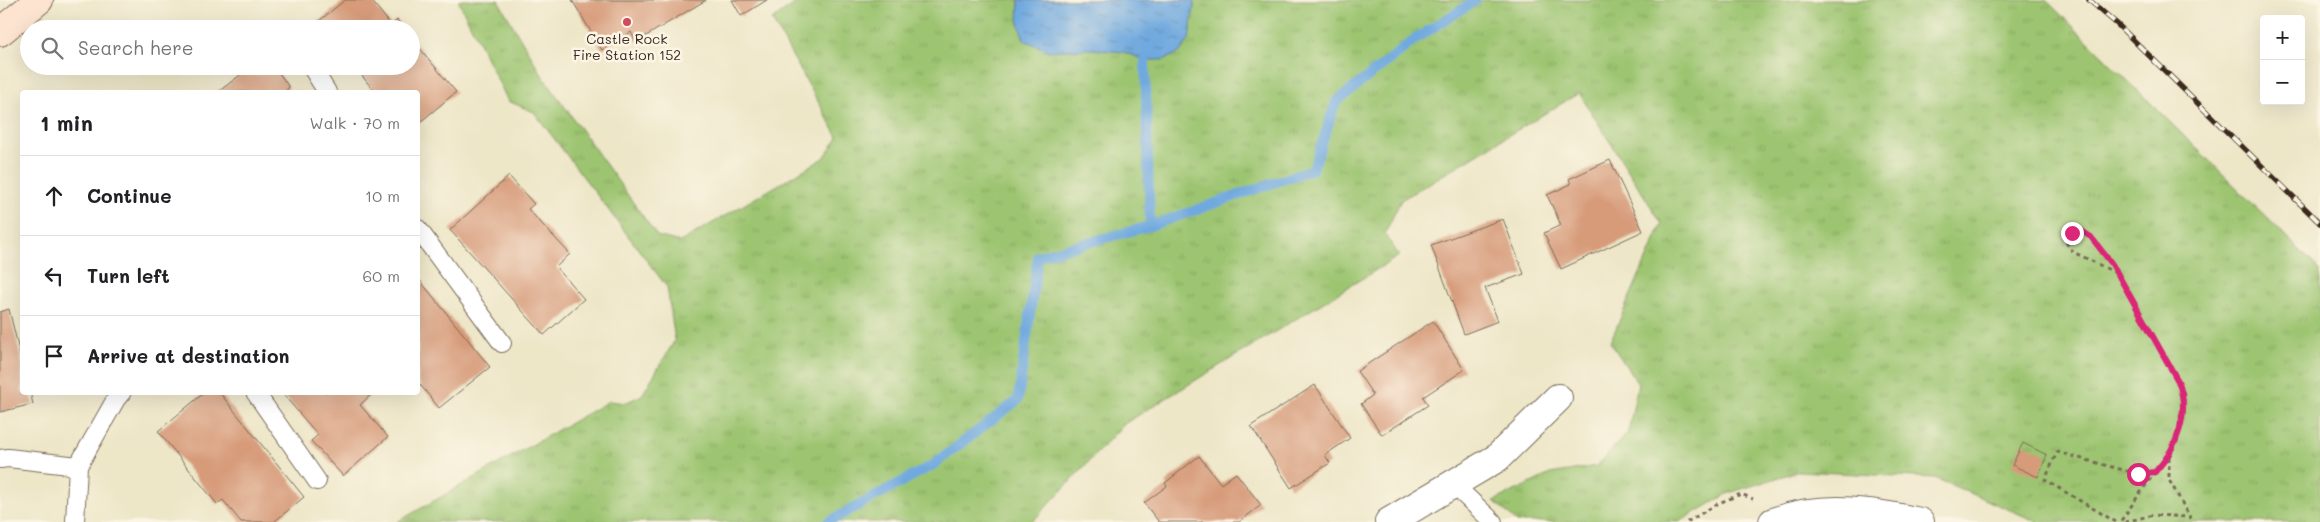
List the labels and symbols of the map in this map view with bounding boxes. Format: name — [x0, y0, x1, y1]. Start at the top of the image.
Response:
marker: Castle Rock Fire Station 152 — [621, 16, 633, 28]
place label: Castle Rock Fire Station 152 — [573, 29, 681, 64]
route end — [2061, 222, 2084, 245]
route start — [2127, 463, 2150, 486]

